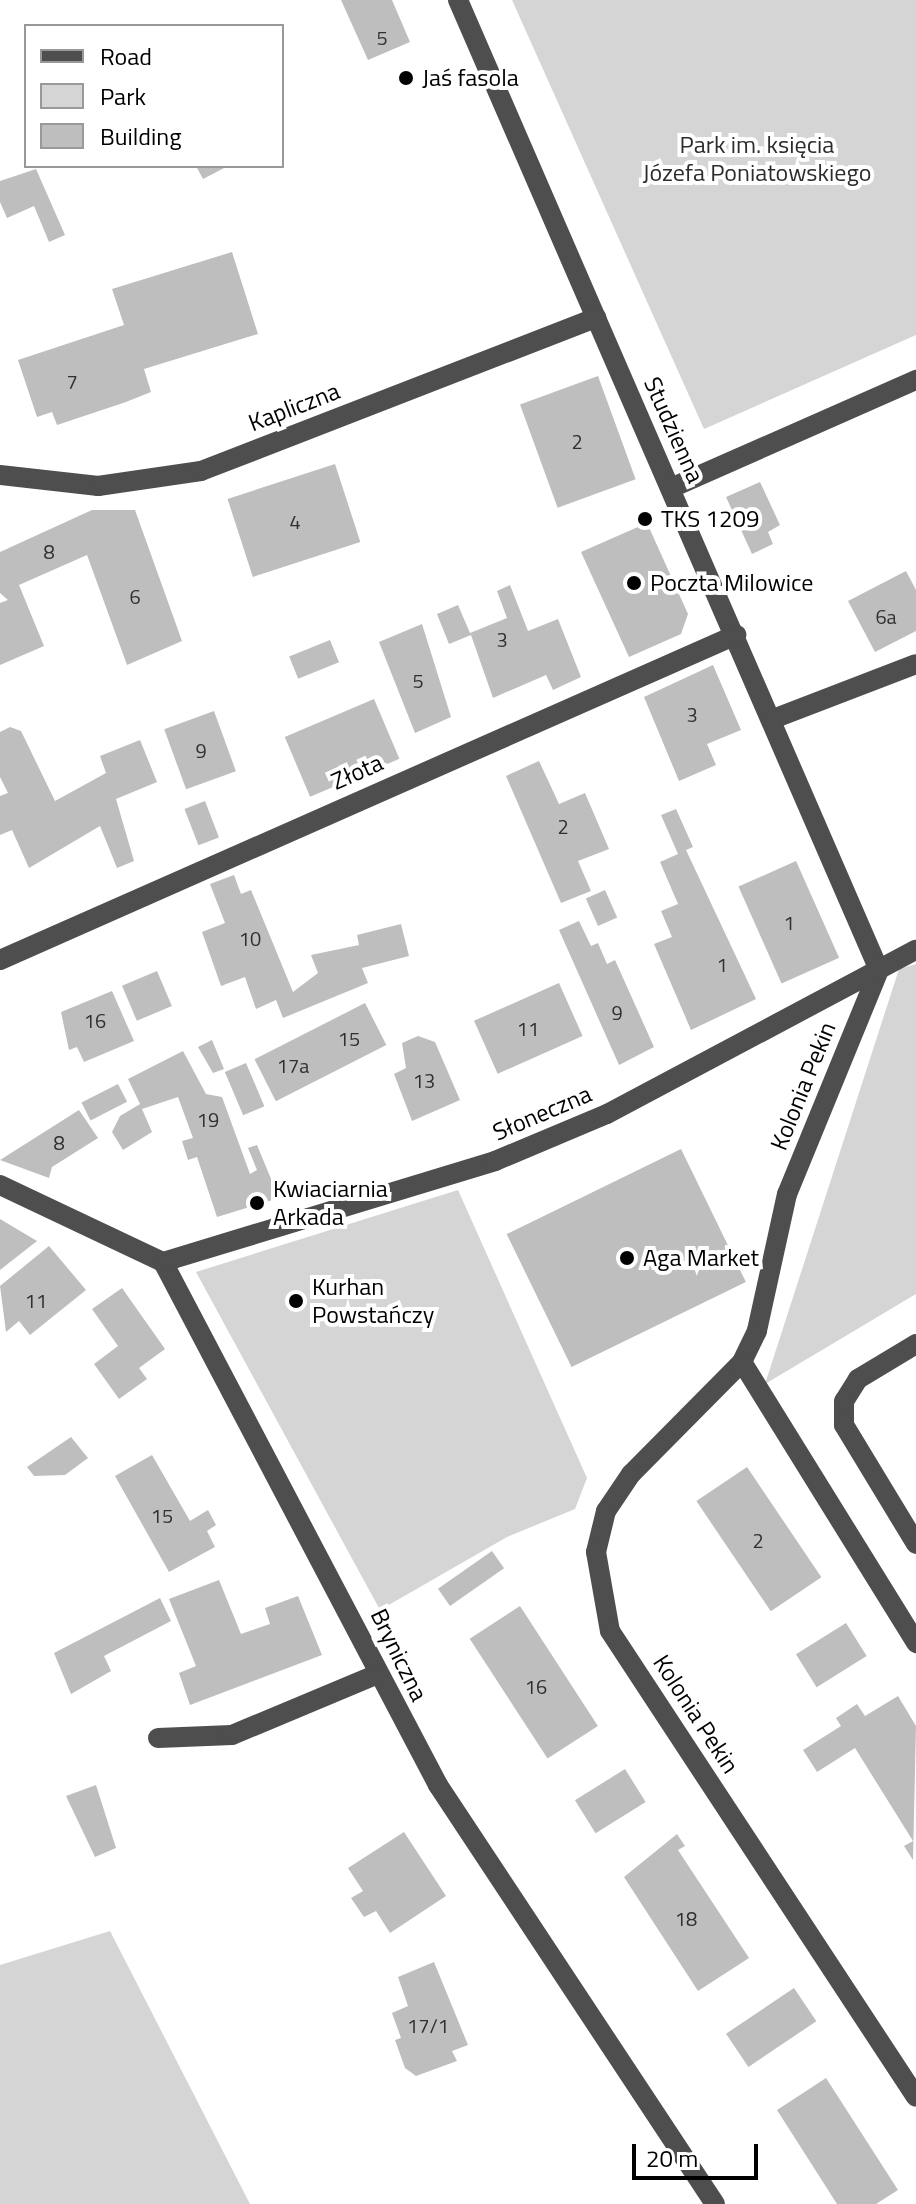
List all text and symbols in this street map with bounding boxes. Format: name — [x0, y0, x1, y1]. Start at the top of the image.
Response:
legend — [24, 24, 284, 168]
house number: 5 — [376, 25, 388, 49]
text: Road — [100, 38, 152, 74]
place label: Jaś fasola — [422, 64, 519, 92]
marker: Jaś fasola — [397, 69, 415, 87]
text: Park — [100, 78, 146, 114]
text: Building — [100, 118, 182, 154]
park label: Park im. księcia Józefa Poniatowskiego — [643, 131, 871, 187]
house number: 7 — [66, 369, 78, 393]
street label: Studzienna — [638, 373, 710, 487]
street label: Kapliczna — [244, 376, 344, 438]
house number: 2 — [571, 429, 583, 453]
place label: TKS 1209 — [661, 505, 759, 533]
house number: 4 — [289, 509, 301, 533]
marker: TKS 1209 — [636, 510, 654, 528]
house number: 8 — [43, 539, 55, 563]
place label: Poczta Milowice — [650, 569, 813, 597]
marker: Poczta Milowice — [625, 574, 643, 592]
house number: 6 — [129, 584, 141, 608]
house number: 6a — [875, 604, 897, 628]
house number: 3 — [496, 627, 508, 651]
house number: 5 — [412, 668, 424, 692]
house number: 3 — [686, 702, 698, 726]
house number: 9 — [195, 738, 207, 762]
street label: Złota — [327, 748, 387, 796]
house number: 2 — [557, 814, 569, 838]
house number: 1 — [783, 910, 795, 934]
house number: 10 — [239, 926, 261, 950]
house number: 1 — [716, 952, 728, 976]
house number: 9 — [611, 1000, 623, 1024]
house number: 16 — [84, 1008, 106, 1032]
house number: 11 — [517, 1016, 539, 1040]
street label: Kolonia Pekin — [764, 1018, 842, 1154]
house number: 15 — [338, 1026, 360, 1050]
house number: 17a — [277, 1053, 309, 1077]
house number: 13 — [413, 1068, 435, 1092]
street label: Słoneczna — [488, 1079, 596, 1147]
house number: 19 — [197, 1107, 219, 1131]
house number: 8 — [53, 1130, 65, 1154]
place label: Kwiaciarnia Arkada — [273, 1175, 388, 1231]
marker: Kwiaciarnia Arkada — [248, 1194, 266, 1212]
place label: Aga Market — [643, 1244, 759, 1272]
marker: Aga Market — [618, 1249, 636, 1267]
place label: Kurhan Powstańczy — [312, 1273, 434, 1329]
house number: 11 — [25, 1288, 47, 1312]
marker: Kurhan Powstańczy — [287, 1292, 305, 1310]
house number: 15 — [151, 1503, 173, 1527]
house number: 2 — [752, 1528, 764, 1552]
street label: Bryniczna — [364, 1604, 434, 1706]
street label: Kolonia Pekin — [647, 1649, 745, 1779]
house number: 16 — [525, 1674, 547, 1698]
house number: 18 — [675, 1906, 697, 1930]
house number: 17/1 — [407, 2013, 449, 2037]
scale bar — [636, 2128, 762, 2178]
text: 20 m — [646, 2140, 698, 2176]

